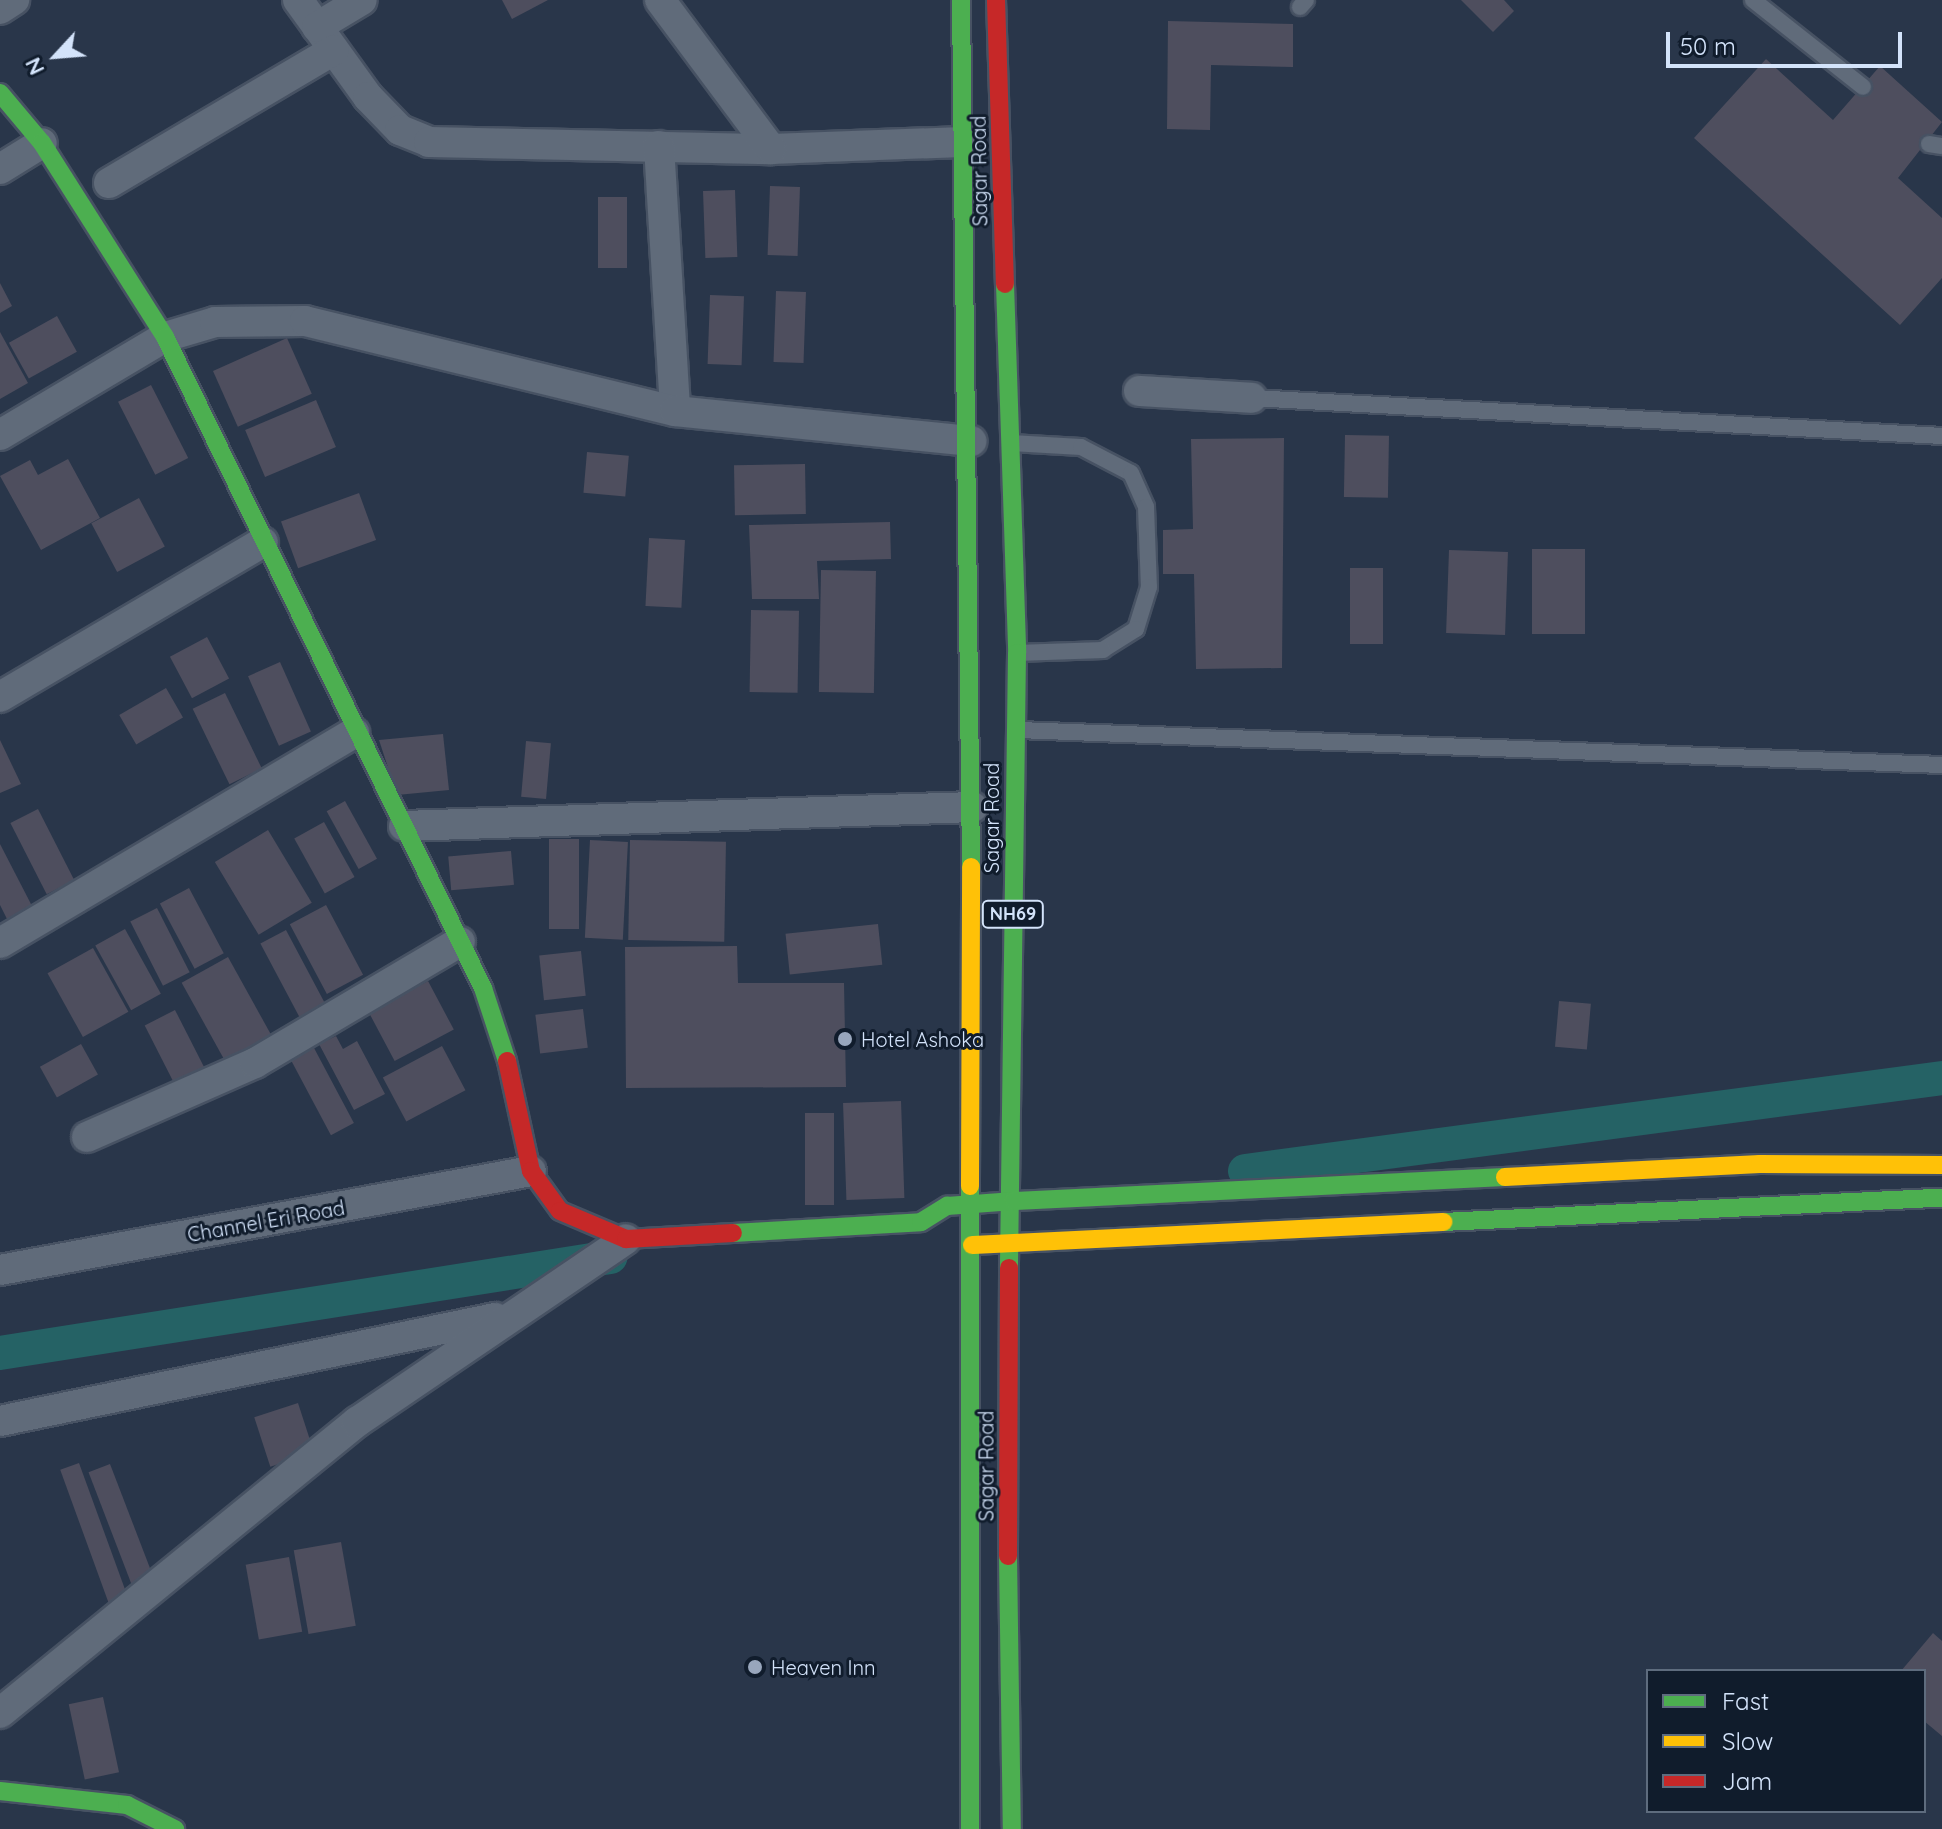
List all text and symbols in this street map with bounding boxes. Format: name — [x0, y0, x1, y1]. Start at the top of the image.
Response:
north arrow — [16, 16, 96, 96]
scale bar — [1670, 16, 1906, 66]
text: 50 m — [1680, 31, 1736, 61]
text: N — [18, 53, 51, 80]
street label: Sagar Road — [966, 115, 992, 227]
street label: Sagar Road — [979, 763, 1003, 873]
road number: NH69 — [981, 900, 1045, 928]
place label: Hotel Ashoka — [861, 1027, 984, 1051]
marker: Hotel Ashoka — [836, 1030, 854, 1048]
street label: Channel Eri Road — [185, 1195, 347, 1247]
street label: Sagar Road — [974, 1411, 998, 1521]
place label: Heaven Inn — [771, 1655, 876, 1679]
marker: Heaven Inn — [746, 1658, 764, 1676]
legend — [1646, 1669, 1926, 1813]
text: Fast — [1722, 1686, 1769, 1716]
text: Slow — [1722, 1726, 1773, 1756]
text: Jam — [1722, 1766, 1772, 1796]

